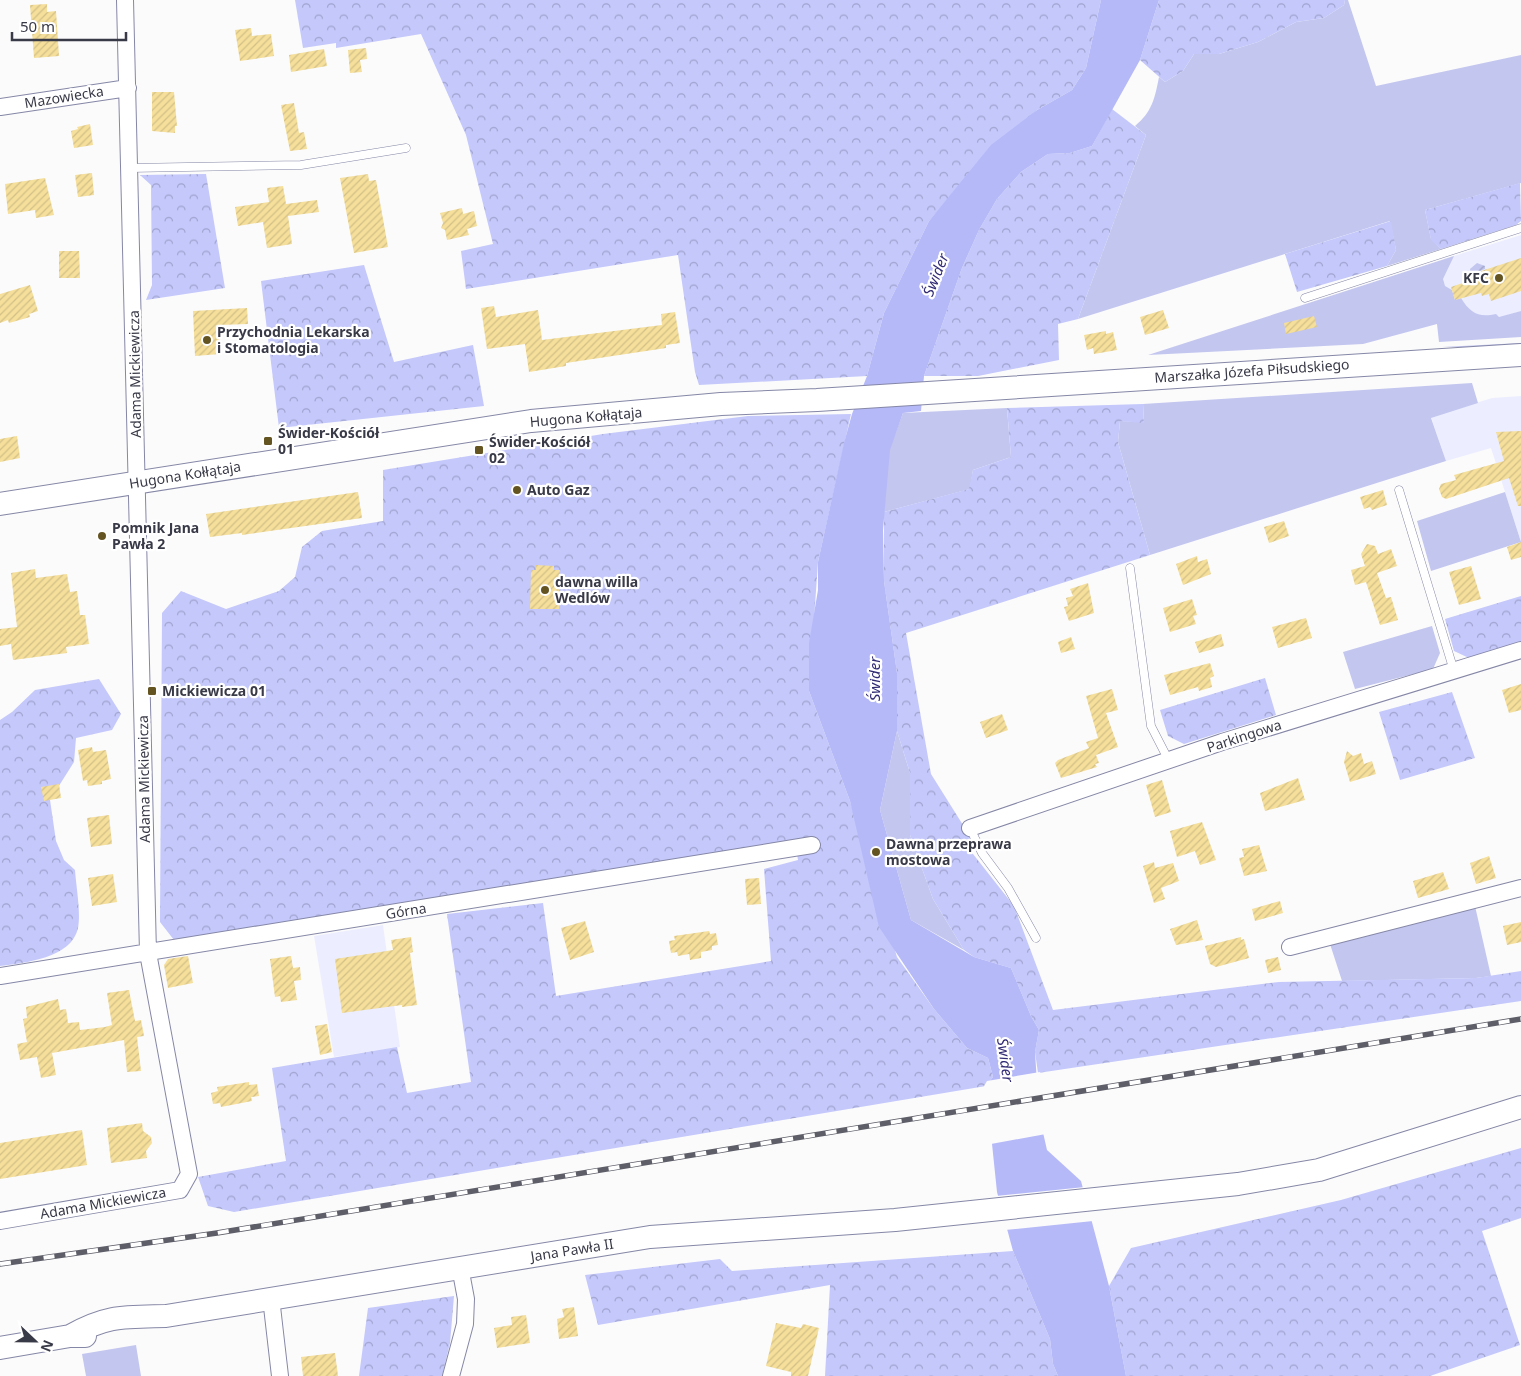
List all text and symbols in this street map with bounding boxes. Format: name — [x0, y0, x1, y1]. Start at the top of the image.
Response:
scale bar — [12, 10, 126, 42]
text: 50 m — [20, 16, 55, 36]
street label: Mazowiecka — [23, 81, 105, 112]
water label: Świder — [917, 249, 953, 299]
place label: KFC — [1463, 268, 1489, 287]
marker: KFC — [1493, 272, 1505, 284]
street label: Adama Mickiewicza — [124, 310, 145, 438]
place label: Przychodnia Lekarska i Stomatologia — [217, 322, 370, 357]
marker: Przychodnia Lekarska i Stomatologia — [201, 334, 213, 346]
street label: Marszałka Józefa Piłsudskiego — [1154, 354, 1350, 387]
street label: Hugona Kołłątaja — [529, 402, 643, 431]
place label: Świder-Kościół 01 — [278, 423, 380, 458]
place label: Świder-Kościół 02 — [489, 432, 591, 467]
marker: Świder-Kościół 01 — [262, 435, 274, 447]
marker: Świder-Kościół 02 — [473, 444, 485, 456]
street label: Hugona Kołłątaja — [128, 456, 242, 493]
place label: Auto Gaz — [527, 480, 590, 499]
marker: Auto Gaz — [511, 484, 523, 496]
place label: Pomnik Jana Pawła 2 — [112, 518, 199, 553]
marker: Pomnik Jana Pawła 2 — [96, 530, 108, 542]
place label: dawna willa Wedlów — [555, 572, 638, 607]
marker: dawna willa Wedlów — [539, 584, 551, 596]
water label: Świder — [864, 656, 884, 701]
place label: Mickiewicza 01 — [162, 681, 266, 700]
marker: Mickiewicza 01 — [146, 685, 158, 697]
street label: Adama Mickiewicza — [133, 715, 154, 843]
street label: Parkingowa — [1204, 715, 1284, 757]
place label: Dawna przeprawa mostowa — [886, 834, 1012, 869]
marker: Dawna przeprawa mostowa — [870, 846, 882, 858]
street label: Górna — [384, 898, 428, 923]
water label: Świder — [993, 1036, 1019, 1084]
street label: Adama Mickiewicza — [38, 1182, 167, 1223]
street label: Jana Pawła II — [527, 1234, 615, 1266]
north arrow — [10, 1316, 60, 1366]
text: N — [37, 1337, 58, 1355]

